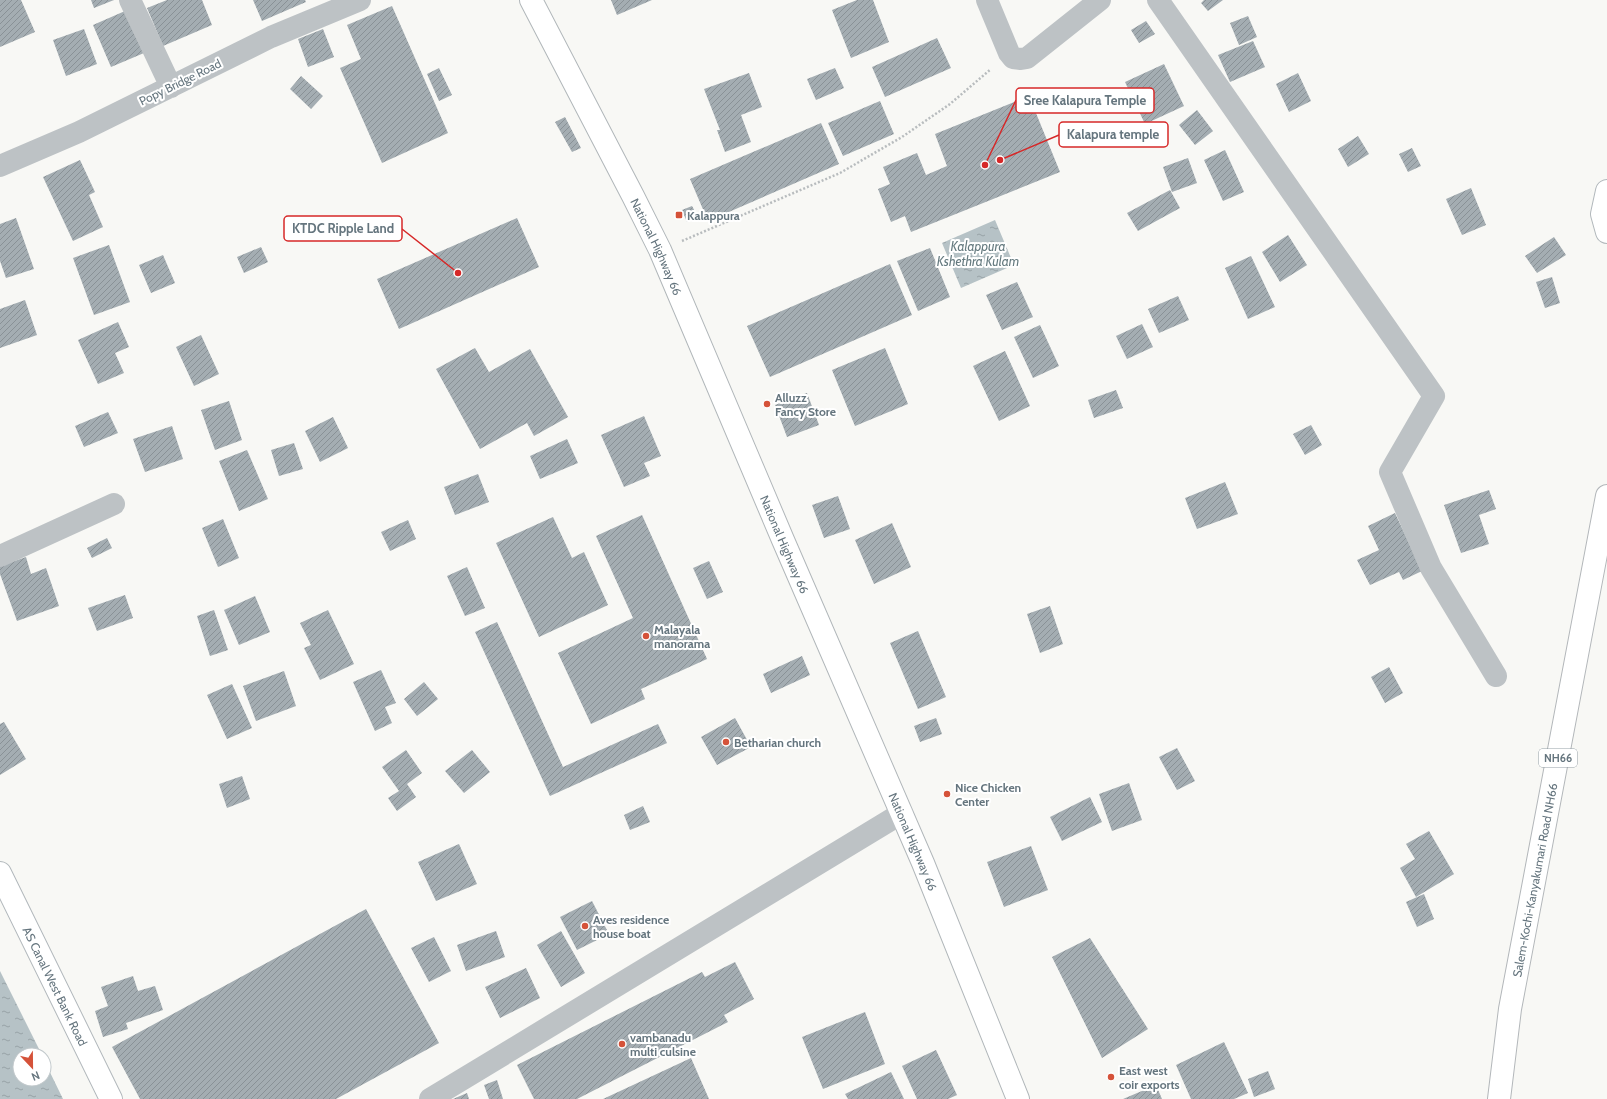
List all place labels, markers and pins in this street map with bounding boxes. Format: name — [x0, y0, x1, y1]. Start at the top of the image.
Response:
callout: Sree Kalapura Temple — [1016, 88, 1154, 113]
callout: Kalapura temple — [1059, 122, 1168, 147]
place label: Kalappura — [687, 208, 740, 223]
marker: Kalappura — [674, 210, 684, 220]
callout: KTDC Ripple Land — [284, 216, 402, 241]
place label: Alluzz Fancy Store — [775, 390, 836, 419]
marker: Alluzz Fancy Store — [762, 399, 772, 409]
place label: Malayala manorama — [654, 622, 710, 651]
marker: Malayala manorama — [641, 631, 651, 641]
place label: Betharian church — [734, 735, 821, 750]
marker: Betharian church — [721, 737, 731, 747]
place label: Nice Chicken Center — [955, 780, 1021, 809]
marker: Nice Chicken Center — [942, 789, 952, 799]
place label: Aves residence house boat — [593, 912, 669, 941]
marker: Aves residence house boat — [580, 921, 590, 931]
place label: vambanadu multi culsine — [630, 1030, 696, 1059]
marker: vambanadu multi culsine — [617, 1039, 627, 1049]
place label: East west coir exports — [1119, 1063, 1180, 1092]
marker: East west coir exports — [1106, 1072, 1116, 1082]

